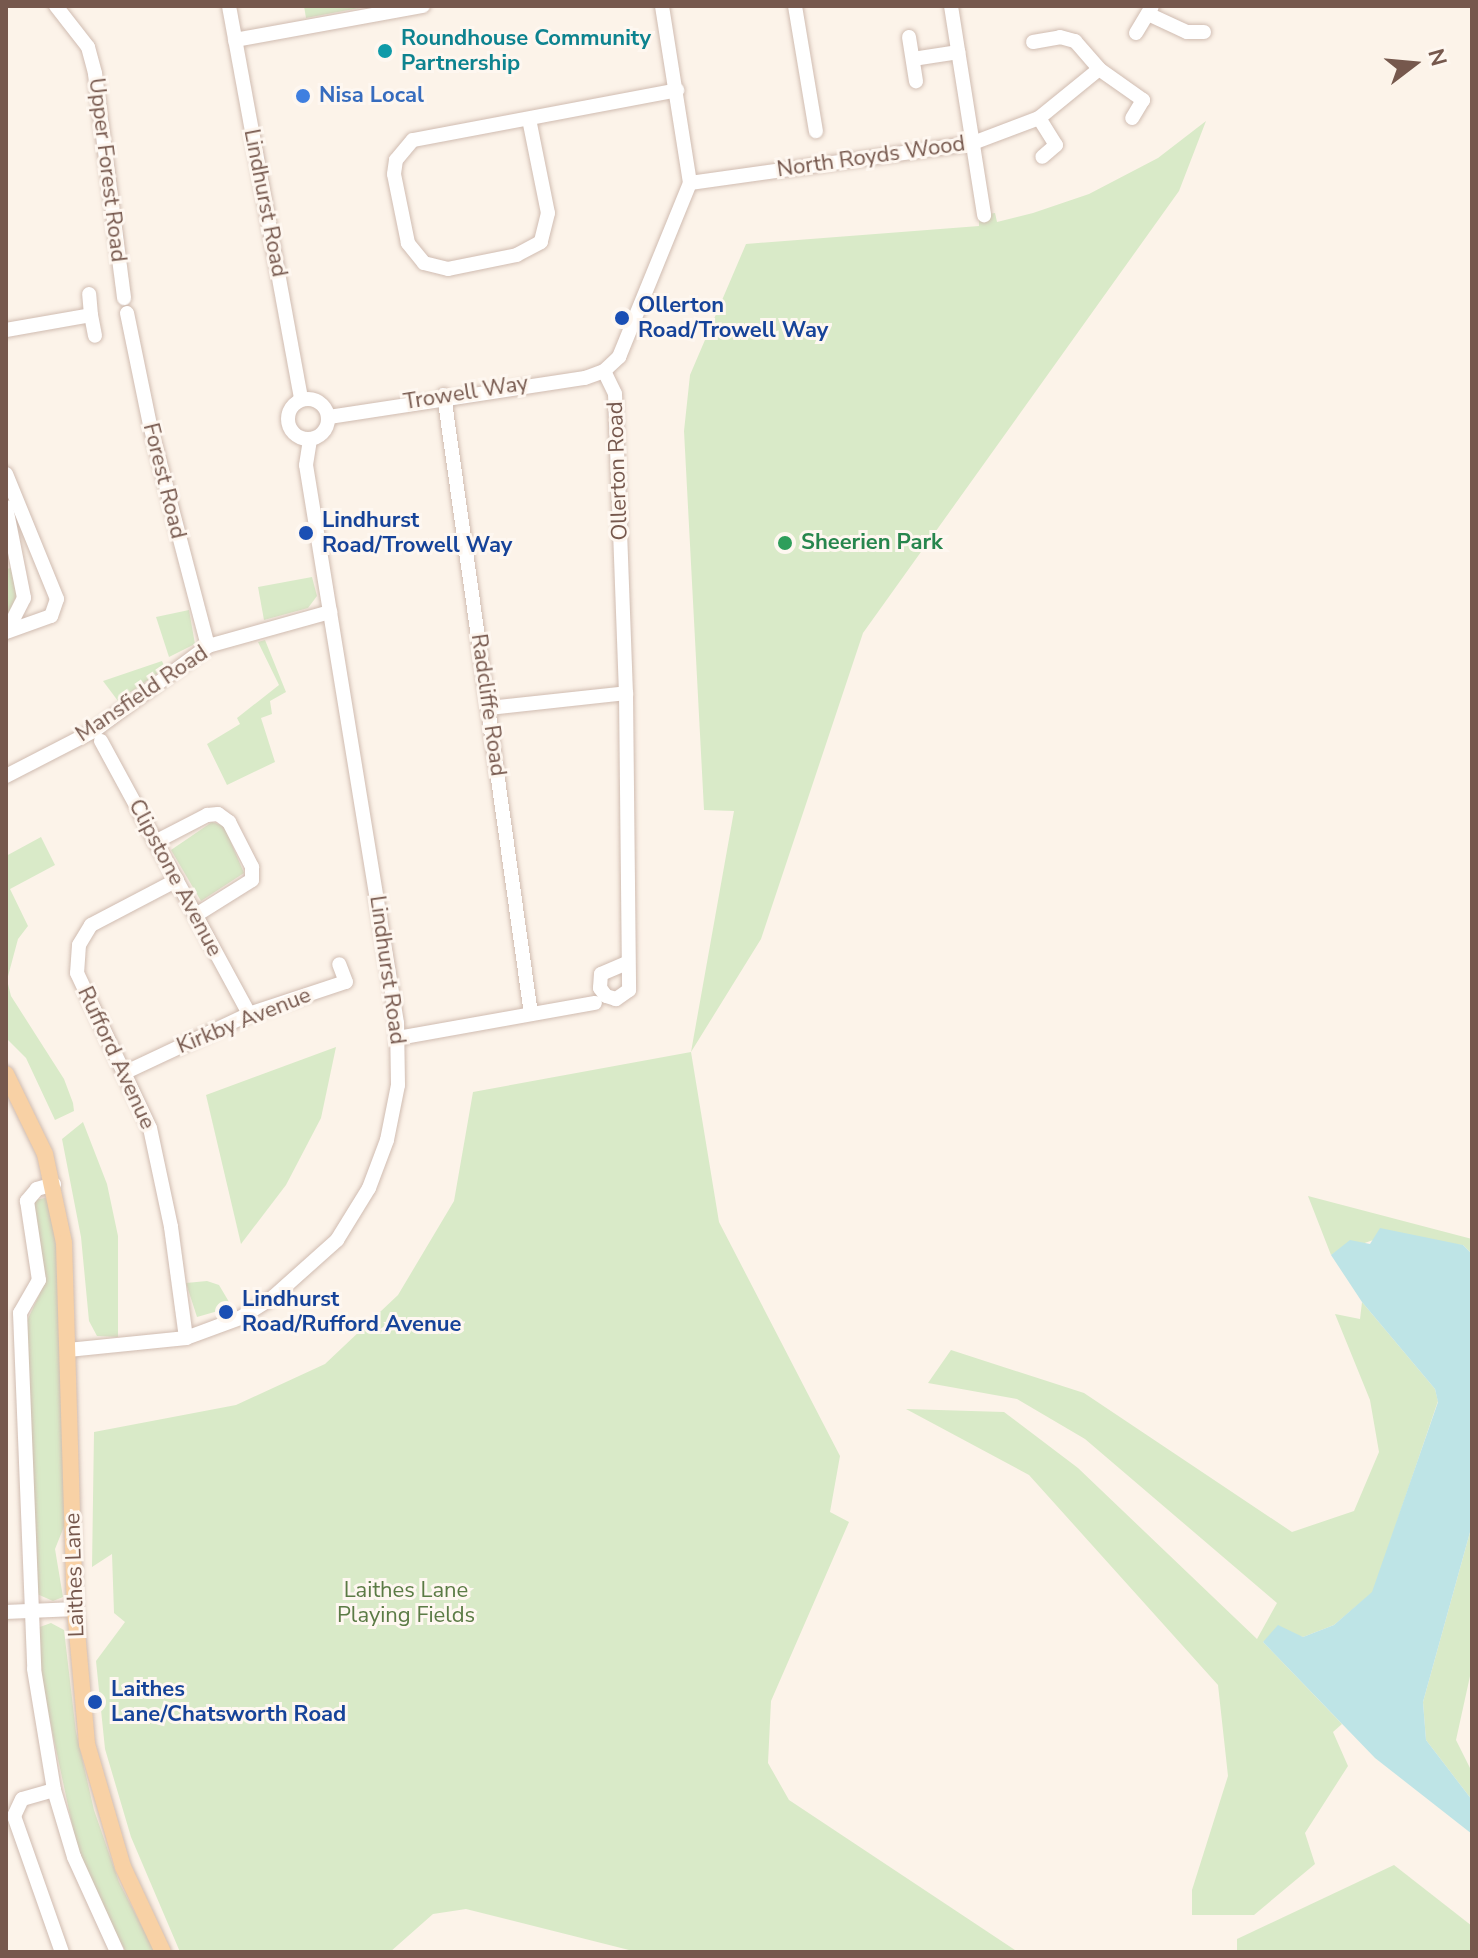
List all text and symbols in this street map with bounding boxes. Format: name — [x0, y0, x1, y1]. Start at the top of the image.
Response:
north arrow — [1374, 24, 1454, 104]
place label: Roundhouse Community Partnership — [401, 25, 651, 76]
marker: Roundhouse Community Partnership — [376, 42, 394, 60]
text: N — [1420, 45, 1454, 69]
street label: Upper Forest Road — [83, 76, 131, 264]
place label: Nisa Local — [319, 83, 424, 109]
marker: Nisa Local — [294, 87, 312, 105]
street label: Lindhurst Road — [238, 127, 292, 279]
street label: North Royds Wood — [775, 131, 967, 183]
place label: Ollerton Road/Trowell Way — [638, 292, 828, 344]
marker: Ollerton Road/Trowell Way — [613, 309, 631, 327]
street label: Trowell Way — [402, 370, 530, 416]
street label: Ollerton Road — [602, 401, 634, 541]
street label: Forest Road — [137, 420, 191, 542]
place label: Lindhurst Road/Trowell Way — [322, 507, 512, 558]
marker: Lindhurst Road/Trowell Way — [297, 524, 315, 542]
place label: Sheerien Park — [801, 530, 943, 556]
marker: Sheerien Park — [776, 534, 794, 552]
street label: Radcliffe Road — [465, 632, 511, 778]
street label: Mansfield Road — [71, 640, 213, 748]
street label: Clipstone Avenue — [122, 795, 228, 961]
street label: Lindhurst Road — [363, 894, 411, 1046]
street label: Rufford Avenue — [71, 982, 161, 1134]
street label: Kirkby Avenue — [173, 982, 315, 1060]
place label: Lindhurst Road/Rufford Avenue — [242, 1286, 461, 1338]
marker: Lindhurst Road/Rufford Avenue — [217, 1303, 235, 1321]
street label: Laithes Lane — [60, 1512, 90, 1638]
park label: Laithes Lane Playing Fields — [337, 1577, 475, 1628]
place label: Laithes Lane/Chatsworth Road — [111, 1676, 346, 1728]
marker: Laithes Lane/Chatsworth Road — [86, 1693, 104, 1711]

